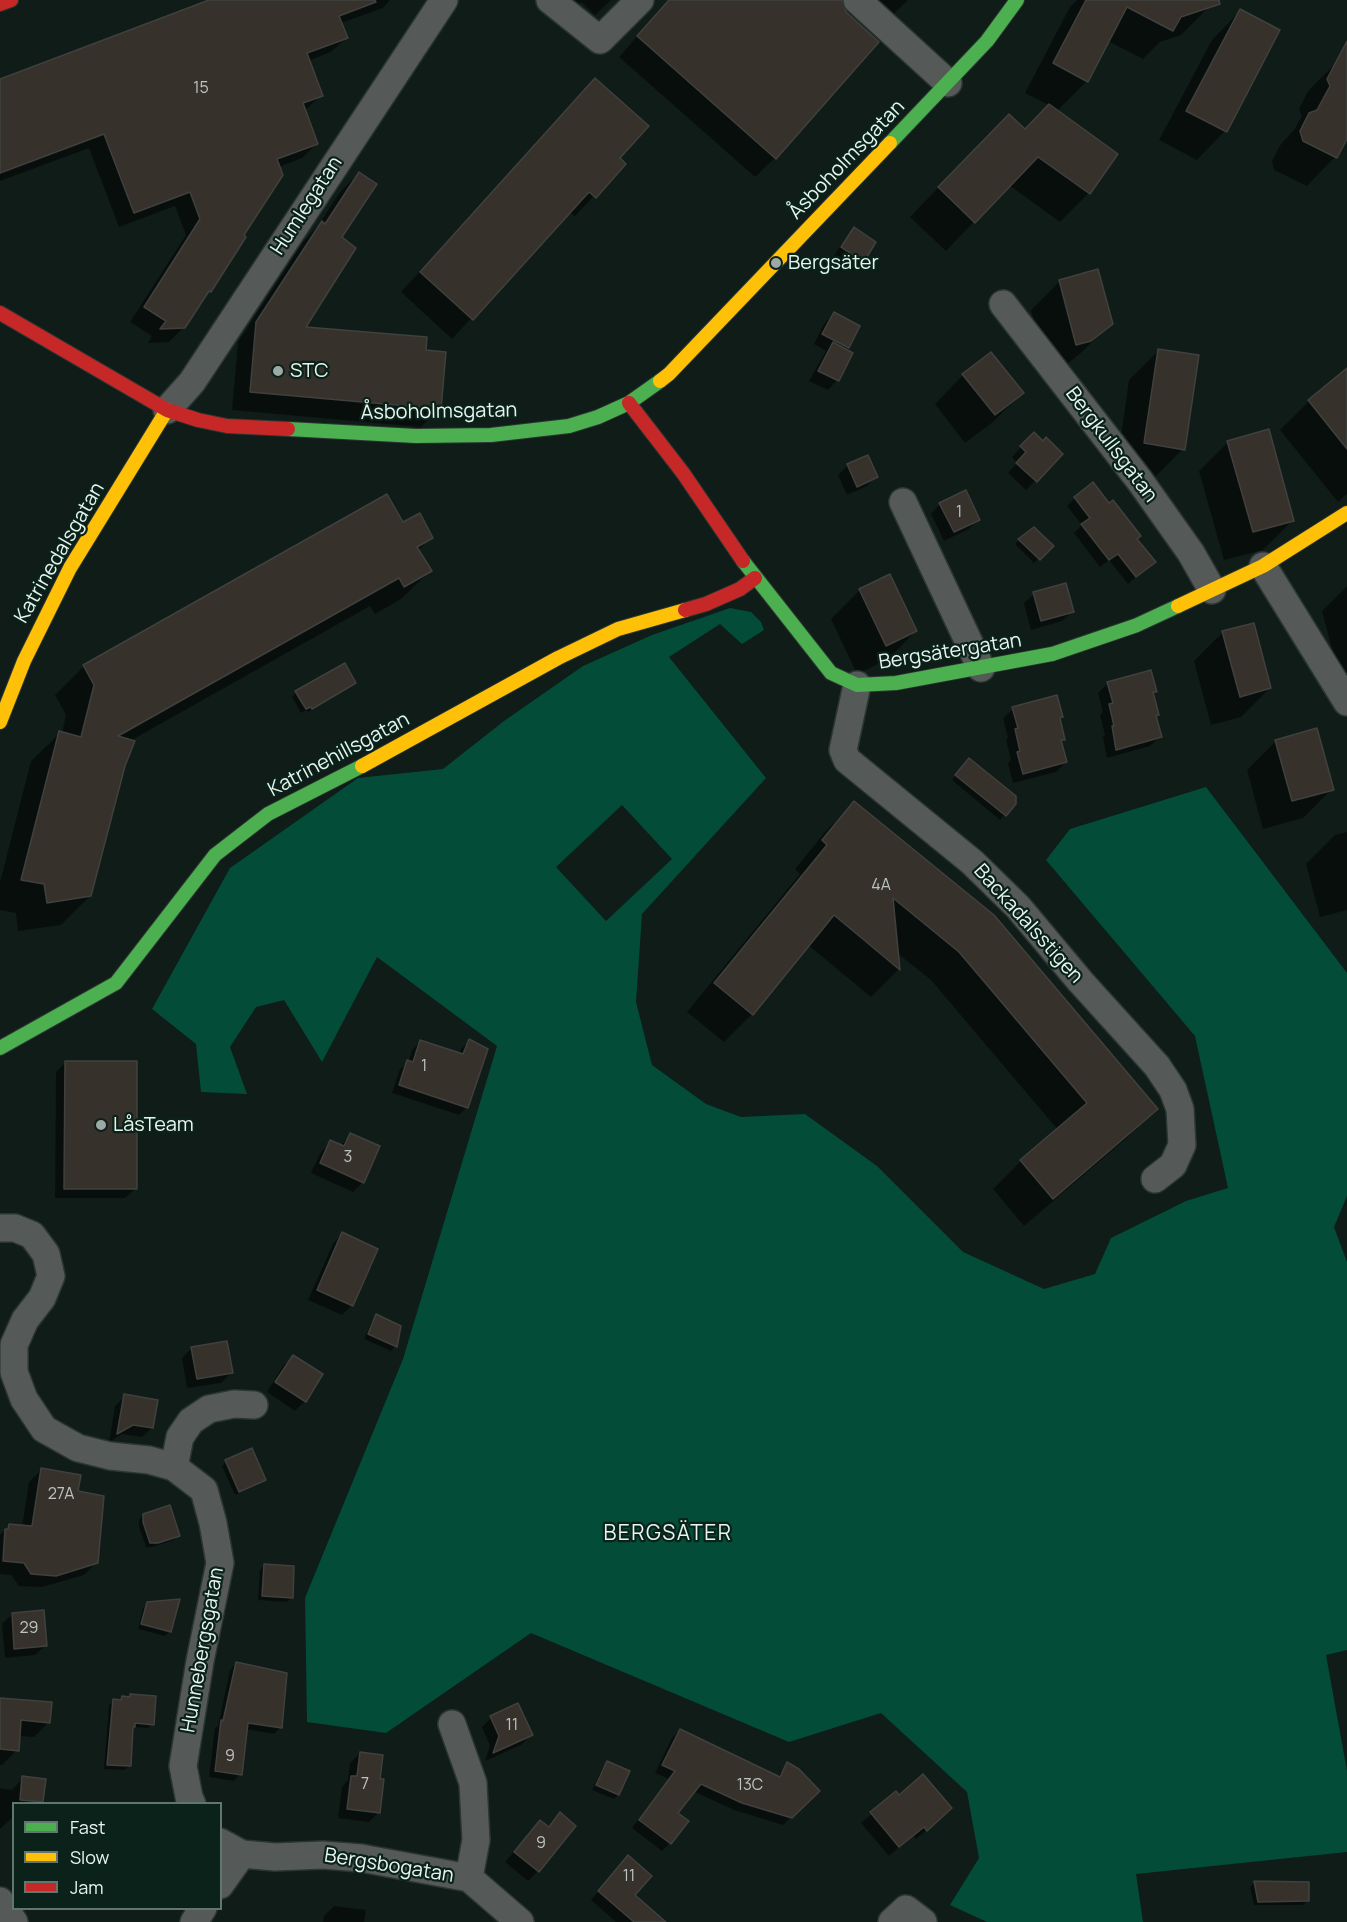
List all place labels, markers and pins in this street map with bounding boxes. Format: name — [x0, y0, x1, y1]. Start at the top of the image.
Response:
place label: Bergsäter — [788, 251, 879, 275]
marker: Bergsäter — [769, 256, 783, 270]
place label: STC — [290, 359, 329, 383]
marker: STC — [271, 364, 285, 378]
place label: LåsTeam — [113, 1113, 194, 1137]
marker: LåsTeam — [94, 1118, 108, 1132]

